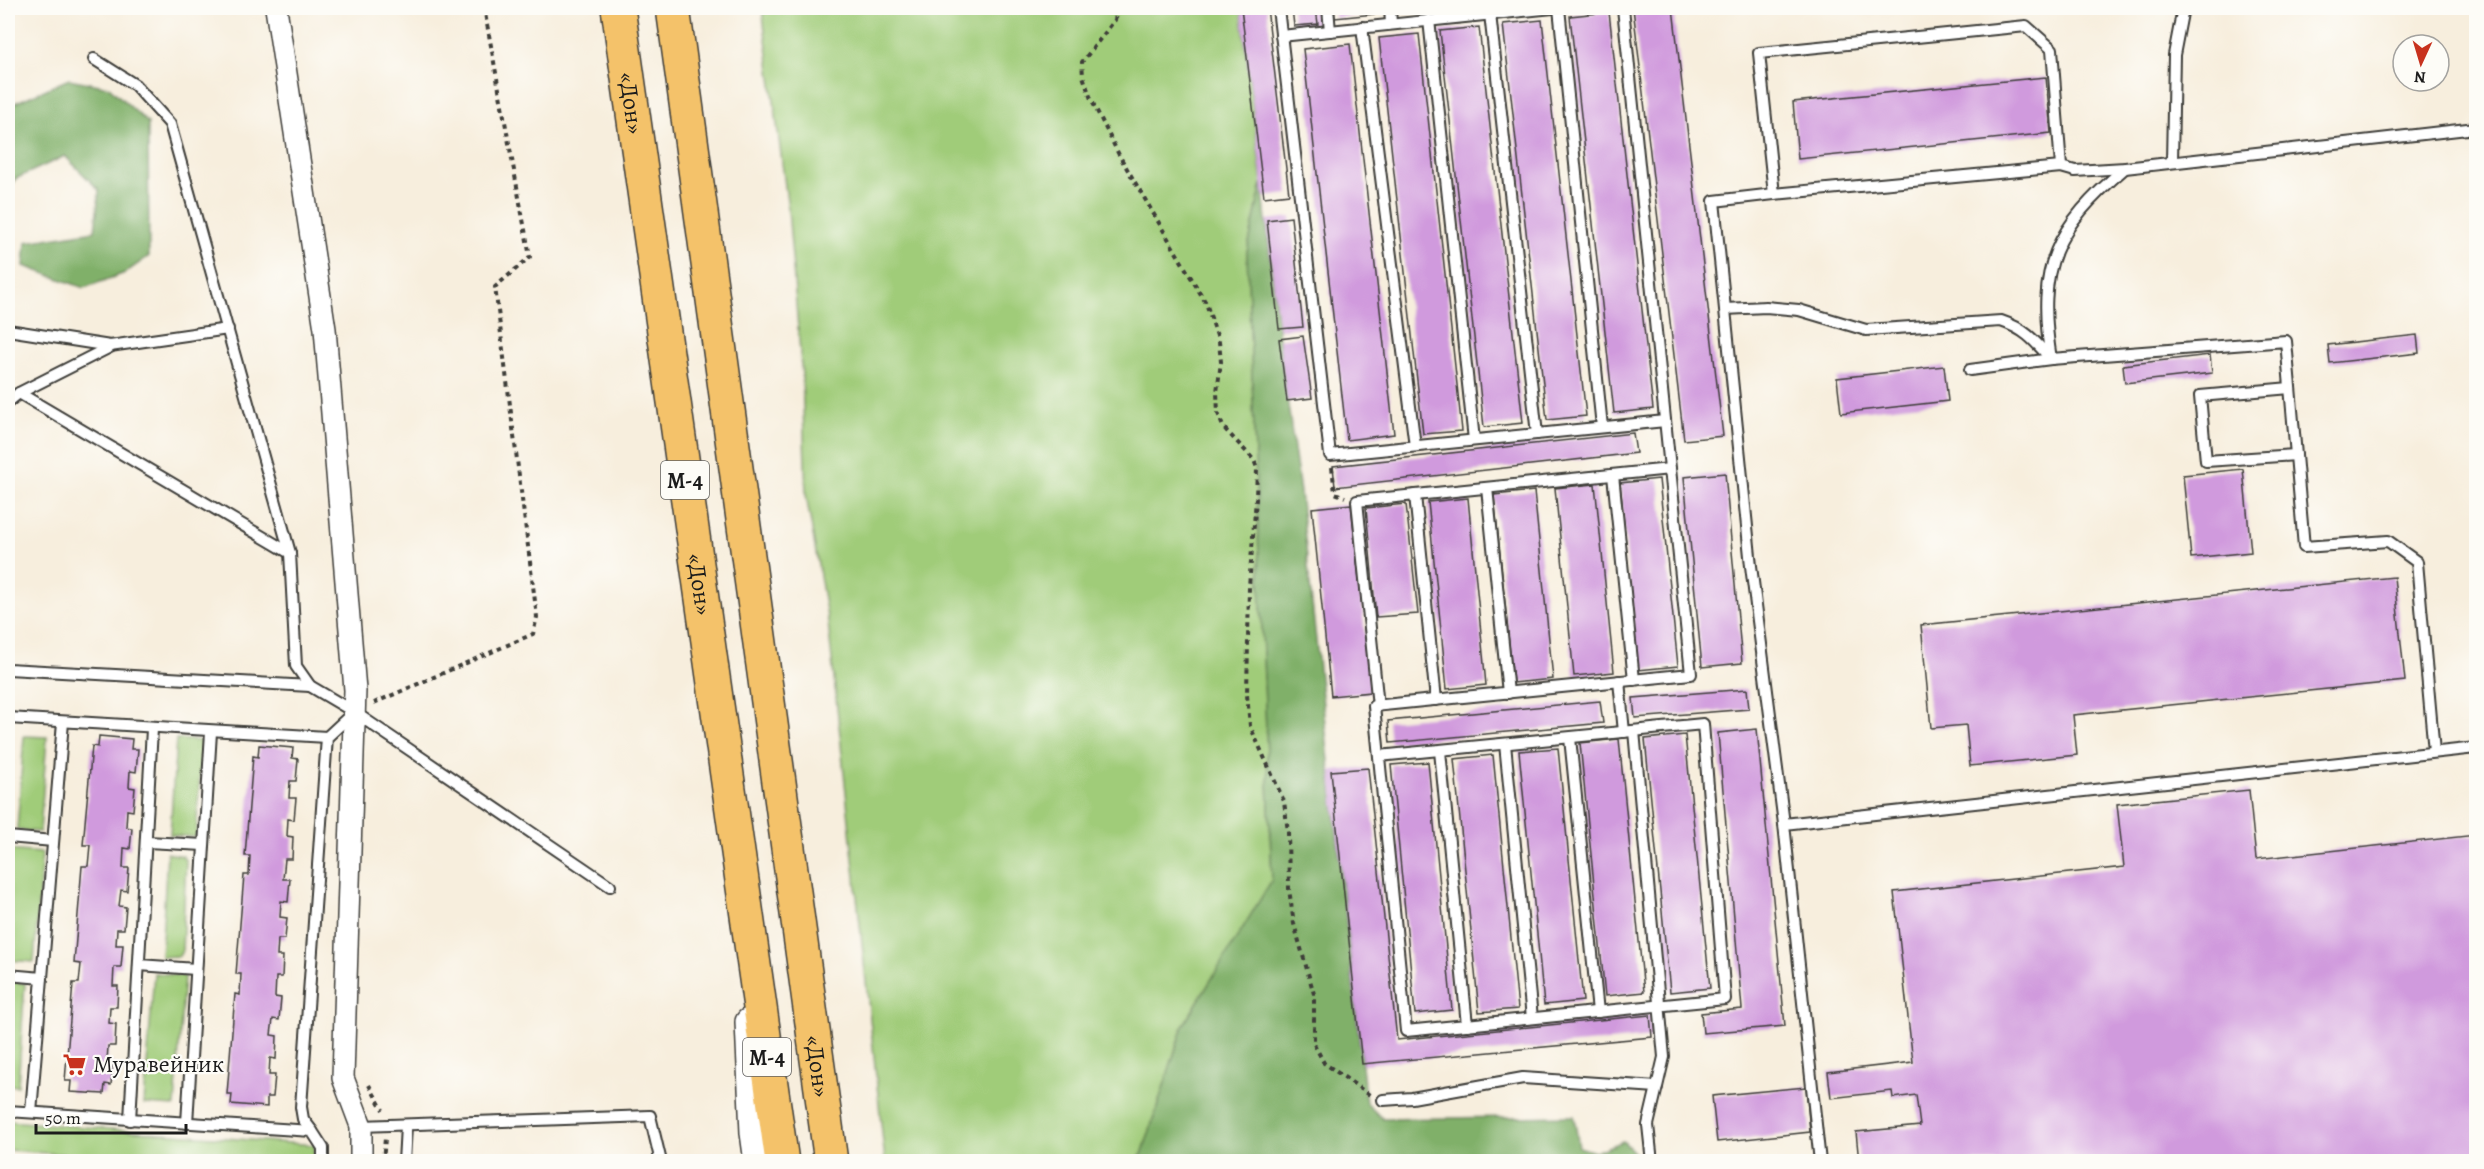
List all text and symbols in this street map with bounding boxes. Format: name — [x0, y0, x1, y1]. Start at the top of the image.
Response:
north arrow — [2391, 33, 2451, 93]
text: N — [2413, 66, 2427, 88]
street label: «Дон» — [611, 70, 652, 136]
road number: М-4 — [661, 461, 709, 499]
street label: «Дон» — [680, 551, 720, 617]
street label: «Дон» — [798, 1033, 838, 1099]
road number: М-4 — [743, 1038, 791, 1076]
place label: Муравейник — [93, 1048, 224, 1080]
supermarket icon: Муравейник — [62, 1051, 88, 1077]
scale bar — [36, 1097, 186, 1135]
text: 50 m — [45, 1106, 81, 1130]

